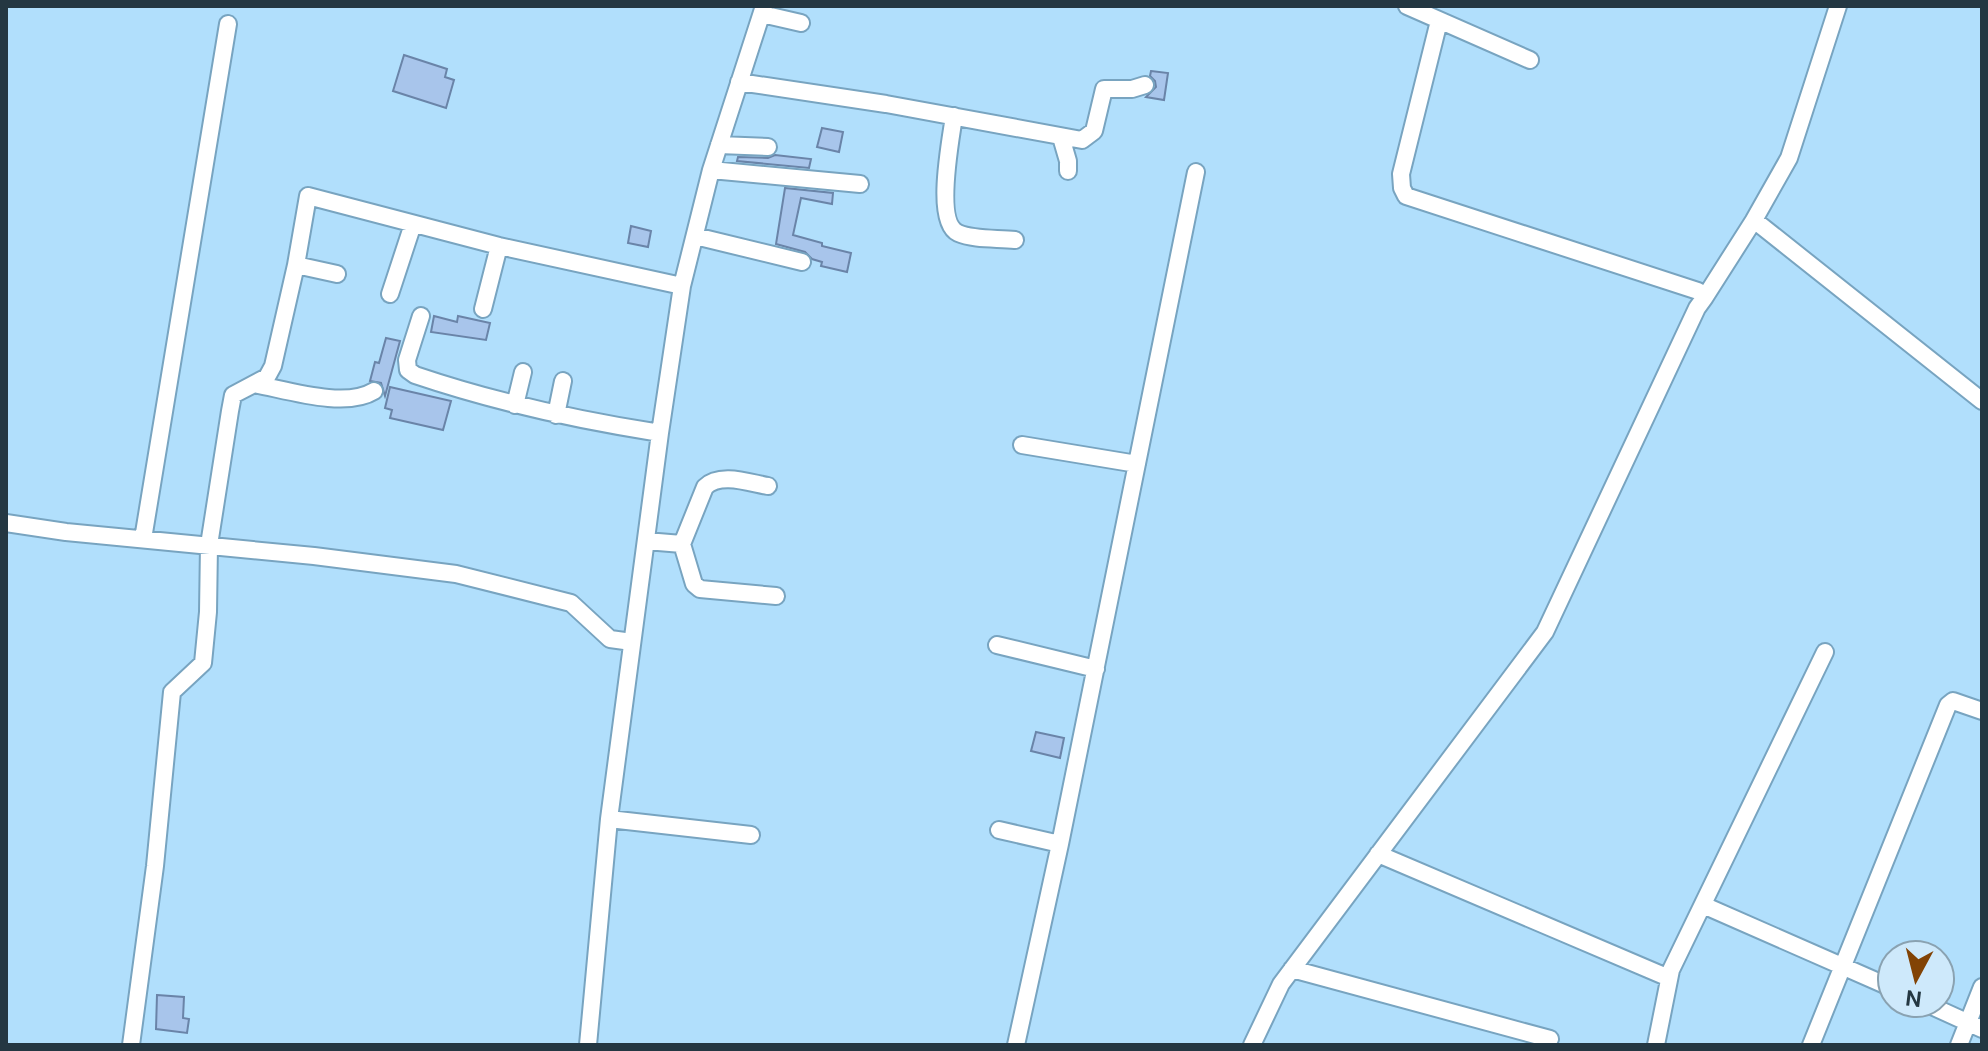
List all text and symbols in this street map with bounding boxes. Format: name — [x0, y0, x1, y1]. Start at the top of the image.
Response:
north arrow — [1876, 939, 1956, 1019]
text: N — [1904, 983, 1923, 1014]

